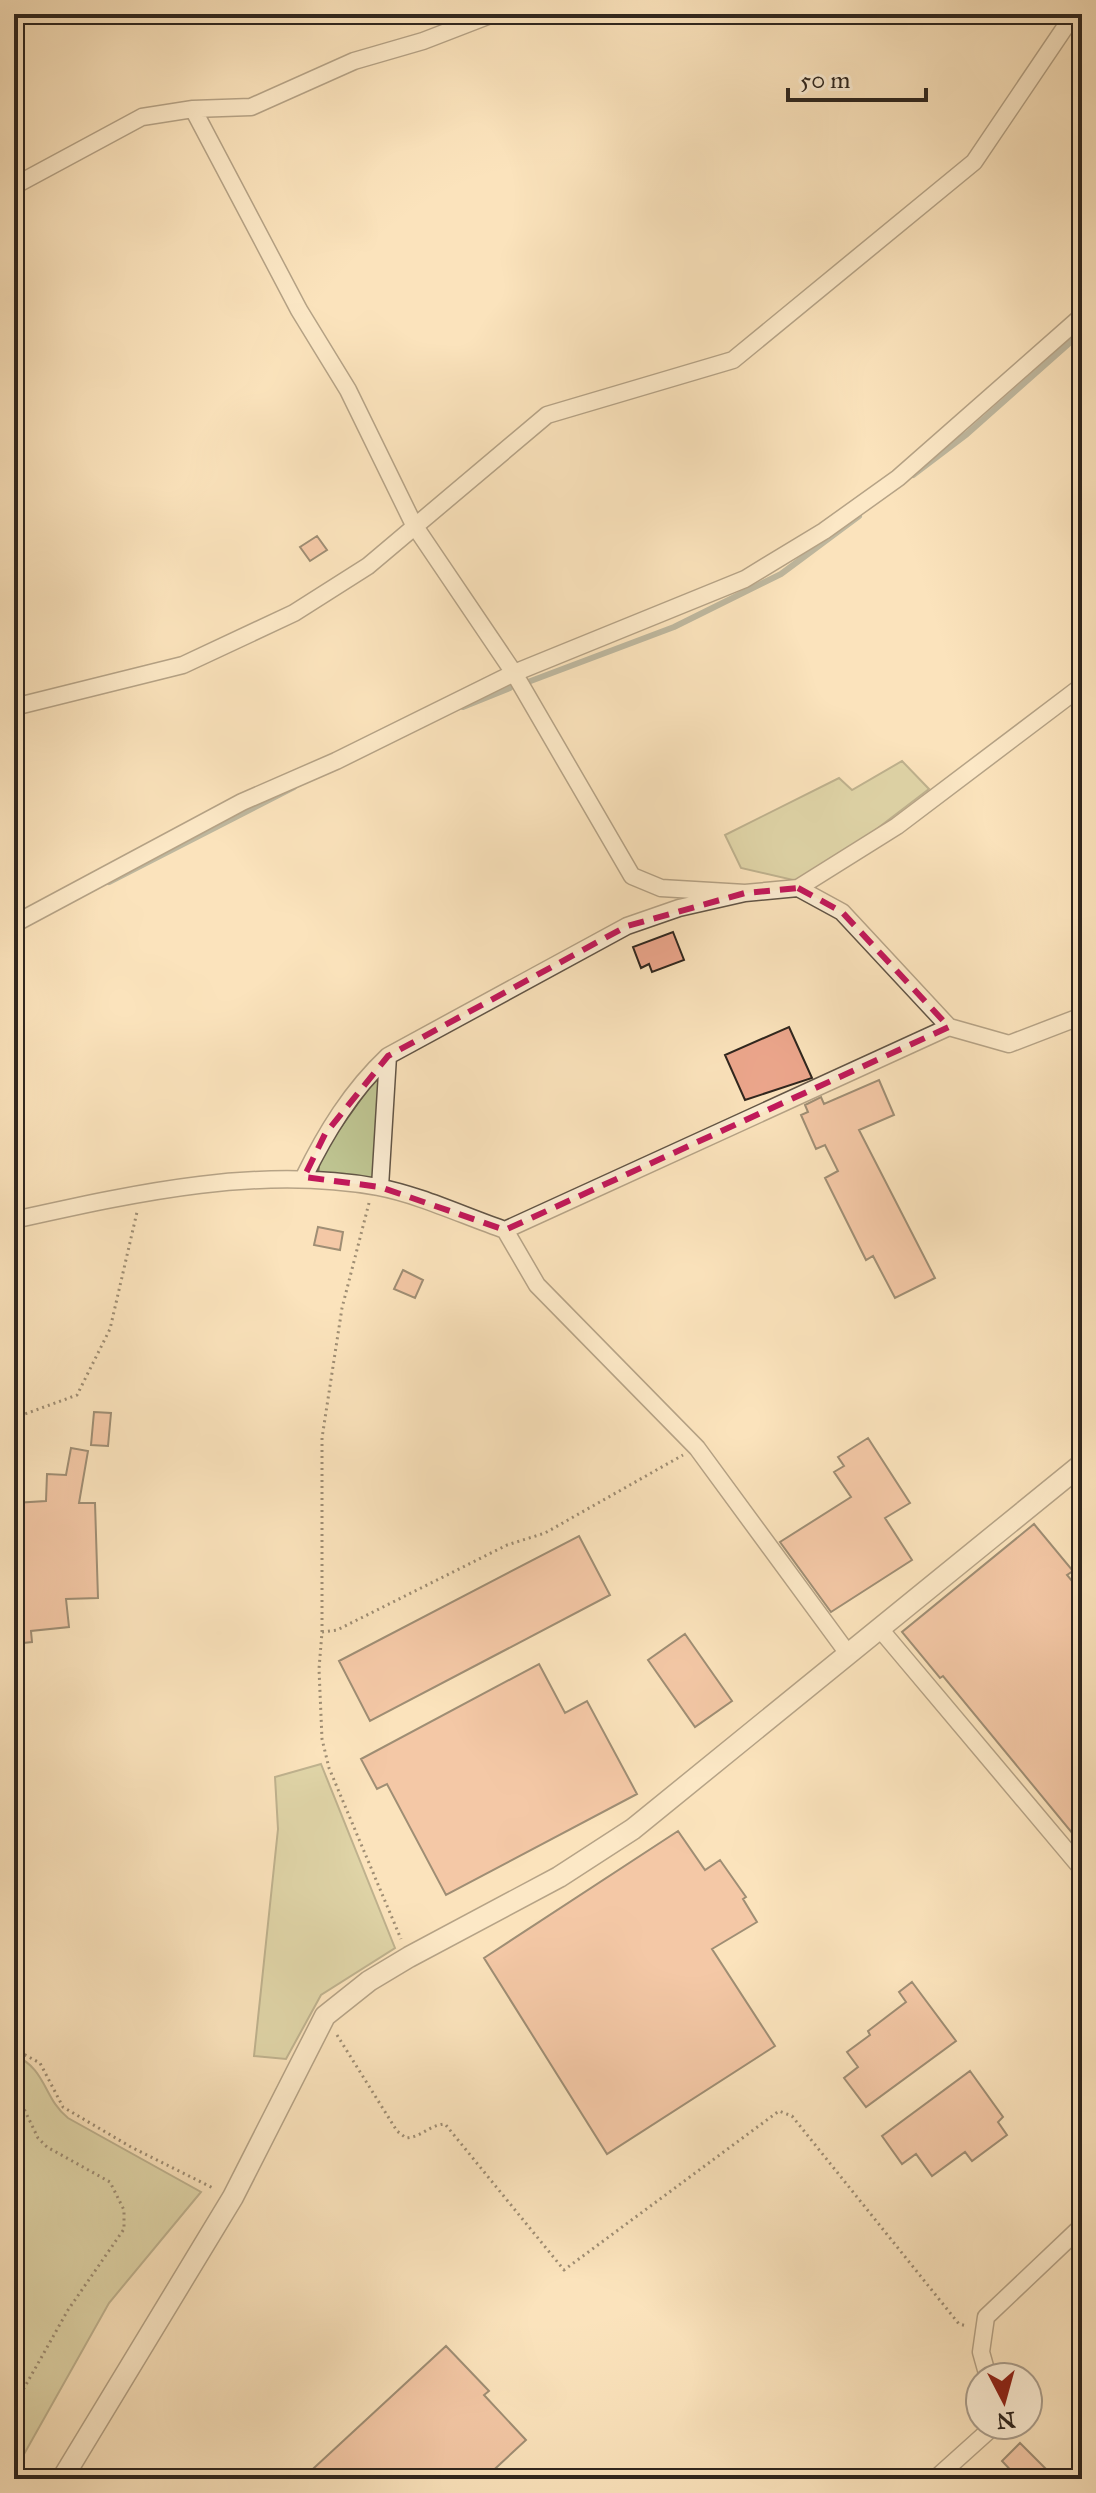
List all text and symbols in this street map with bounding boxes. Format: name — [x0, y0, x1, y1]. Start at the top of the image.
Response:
scale bar — [788, 52, 926, 102]
text: 50 m — [800, 65, 850, 95]
north arrow — [964, 2361, 1044, 2441]
text: N — [995, 2406, 1017, 2435]

